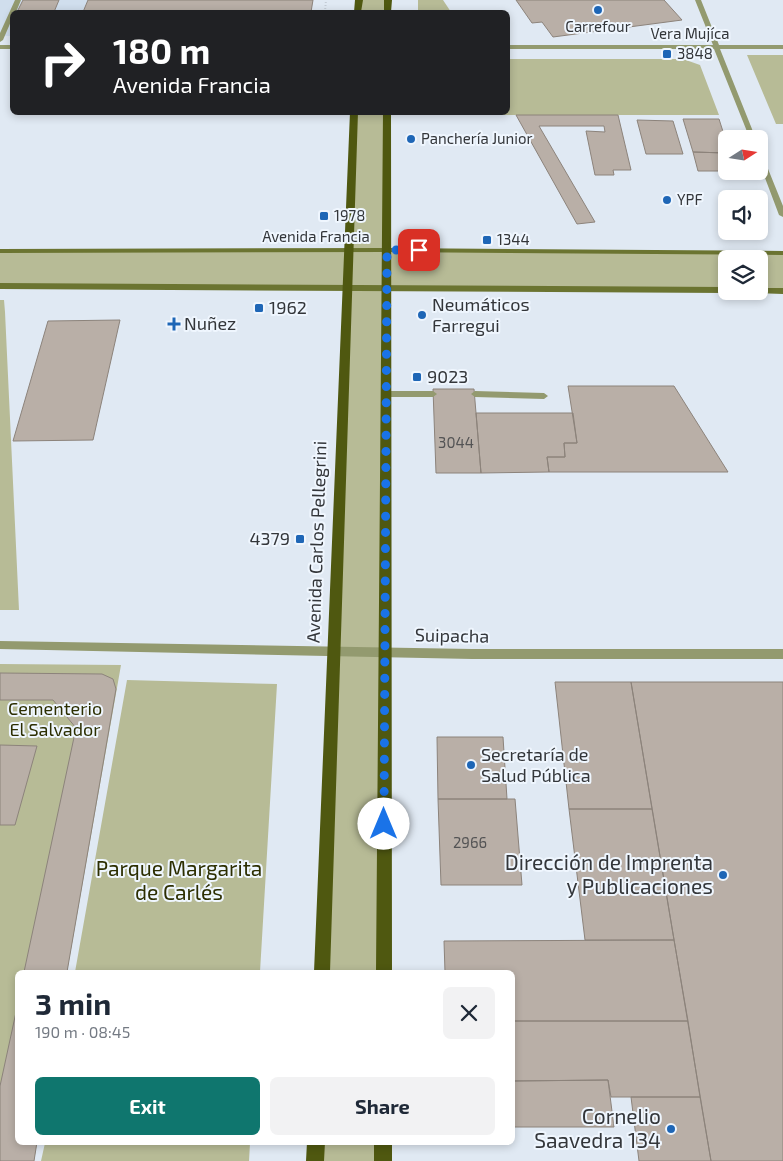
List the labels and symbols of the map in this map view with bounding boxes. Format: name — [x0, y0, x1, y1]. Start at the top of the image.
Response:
marker: Carrefour — [592, 4, 604, 16]
place label: Carrefour — [565, 17, 631, 35]
street label: Vera Mujíca — [651, 24, 729, 43]
place label: 3848 — [677, 44, 713, 62]
marker: 3848 — [661, 48, 673, 60]
place label: Panchería Junior — [421, 129, 533, 147]
north arrow — [718, 130, 768, 180]
marker: Panchería Junior — [405, 133, 417, 145]
place label: YPF — [677, 190, 702, 208]
marker: YPF — [661, 194, 673, 206]
place label: 1978 — [334, 206, 365, 224]
marker: 1978 — [318, 210, 330, 222]
street label: Avenida Francia — [262, 227, 370, 245]
pin — [398, 229, 440, 271]
place label: 1344 — [497, 230, 530, 248]
marker: 1344 — [481, 234, 493, 246]
place label: Neumáticos Farregui — [432, 293, 530, 336]
place label: 1962 — [269, 296, 307, 318]
marker: 1962 — [253, 302, 265, 314]
marker: Neumáticos Farregui — [416, 309, 428, 321]
place label: Nuñez — [184, 312, 236, 334]
marker: Nuñez — [168, 318, 180, 330]
place label: 9023 — [427, 365, 468, 387]
marker: 9023 — [411, 371, 423, 383]
house number: 3044 — [438, 433, 474, 451]
street label: Avenida Carlos Pellegrini — [301, 440, 331, 643]
place label: 4379 — [249, 527, 290, 549]
marker: 4379 — [294, 533, 306, 545]
street label: Suipacha — [415, 623, 489, 647]
park label: Cementerio El Salvador — [8, 697, 102, 740]
place label: Secretaría de Salud Pública — [481, 743, 591, 786]
marker: Secretaría de Salud Pública — [465, 759, 477, 771]
position arrow — [357, 797, 409, 849]
house number: 2966 — [453, 833, 487, 851]
place label: Dirección de Imprenta y Publicaciones — [505, 849, 713, 898]
park label: Parque Margarita de Carlés — [96, 855, 262, 904]
marker: Dirección de Imprenta y Publicaciones — [717, 869, 729, 881]
place label: Cornelio Saavedra 134 — [534, 1103, 661, 1152]
marker: Cornelio Saavedra 134 — [665, 1123, 677, 1135]

